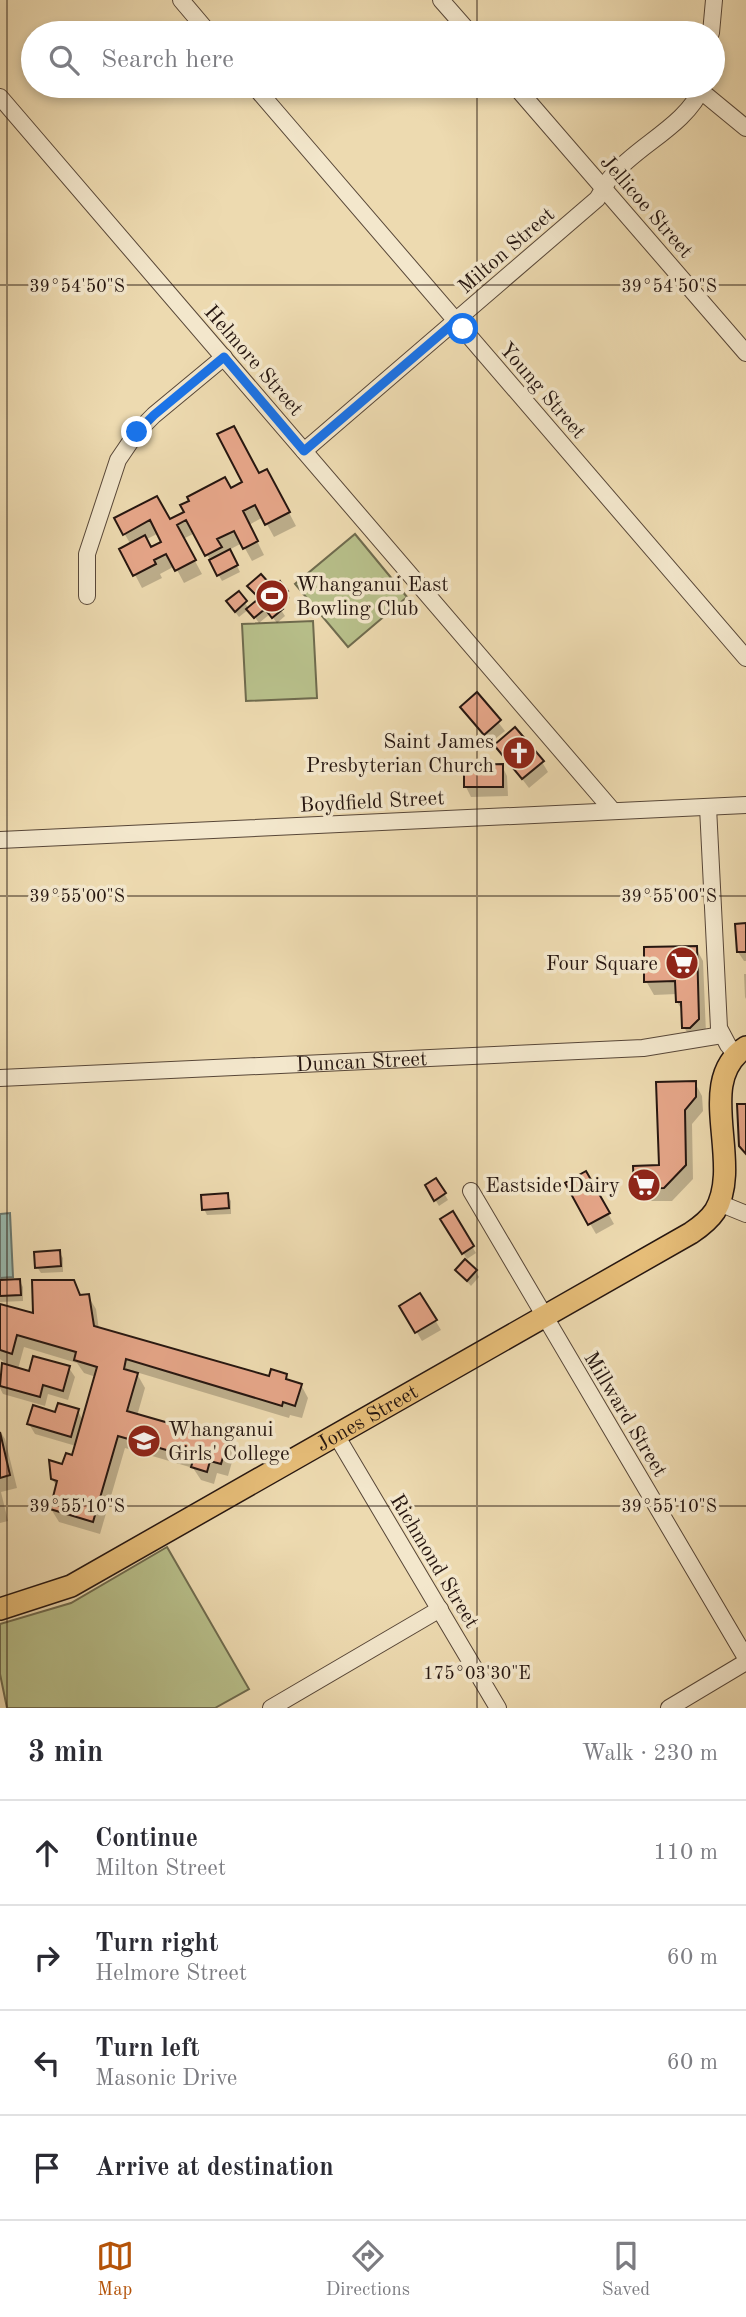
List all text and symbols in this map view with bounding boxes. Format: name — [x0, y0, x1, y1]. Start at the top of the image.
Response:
search box — [21, 21, 725, 98]
icon: search — [45, 41, 83, 79]
text: Search here — [101, 47, 234, 73]
street label: Jellicoe Street — [596, 151, 696, 262]
street label: Milton Street — [455, 204, 559, 298]
text: 39°54'50"S — [29, 278, 125, 296]
text: 39°54'50"S — [621, 278, 717, 296]
street label: Helmore Street — [199, 302, 306, 420]
route start — [447, 313, 478, 344]
street label: Young Street — [495, 339, 589, 443]
route end — [121, 416, 152, 447]
place label: Whanganui East Bowling Club — [296, 575, 449, 620]
sports icon: Whanganui East Bowling Club — [253, 577, 291, 615]
place label: Saint James Presbyterian Church — [306, 732, 494, 777]
church icon: Saint James Presbyterian Church — [500, 734, 538, 772]
street label: Boydfield Street — [299, 788, 445, 817]
text: 39°55'00"S — [29, 888, 125, 906]
text: 39°55'00"S — [621, 888, 717, 906]
supermarket icon: Four Square — [663, 944, 701, 982]
place label: Four Square — [546, 954, 658, 975]
street label: Duncan Street — [296, 1049, 428, 1076]
supermarket icon: Eastside Dairy — [625, 1166, 663, 1204]
place label: Eastside Dairy — [485, 1176, 620, 1197]
street label: Millward Street — [579, 1349, 670, 1481]
street label: Jones Street — [313, 1382, 422, 1456]
place label: Whanganui Girls' College — [168, 1420, 290, 1465]
school or university icon: Whanganui Girls' College — [125, 1422, 163, 1460]
street label: Richmond Street — [386, 1491, 482, 1632]
text: 39°55'10"S — [29, 1498, 125, 1516]
text: 39°55'10"S — [621, 1498, 717, 1516]
text: 175°03'30"E — [423, 1665, 531, 1683]
text: 3 min — [28, 1738, 103, 1768]
text: Walk · 230 m — [582, 1742, 718, 1765]
text: Continue — [95, 1826, 198, 1852]
icon: ahead — [28, 1834, 66, 1872]
text: 110 m — [653, 1841, 718, 1864]
text: Milton Street — [95, 1857, 226, 1880]
text: Turn right — [95, 1931, 218, 1957]
icon: right — [28, 1939, 66, 1977]
text: 60 m — [667, 1946, 718, 1969]
text: Helmore Street — [95, 1962, 247, 1985]
text: Turn left — [95, 2036, 200, 2062]
icon: left — [28, 2044, 66, 2082]
text: 60 m — [667, 2051, 718, 2074]
text: Masonic Drive — [95, 2067, 237, 2090]
icon: arrive — [28, 2149, 66, 2187]
text: Arrive at destination — [95, 2155, 334, 2181]
tab: Map — [96, 2237, 134, 2302]
tab: Directions — [326, 2237, 410, 2302]
tab: Saved — [602, 2237, 650, 2302]

